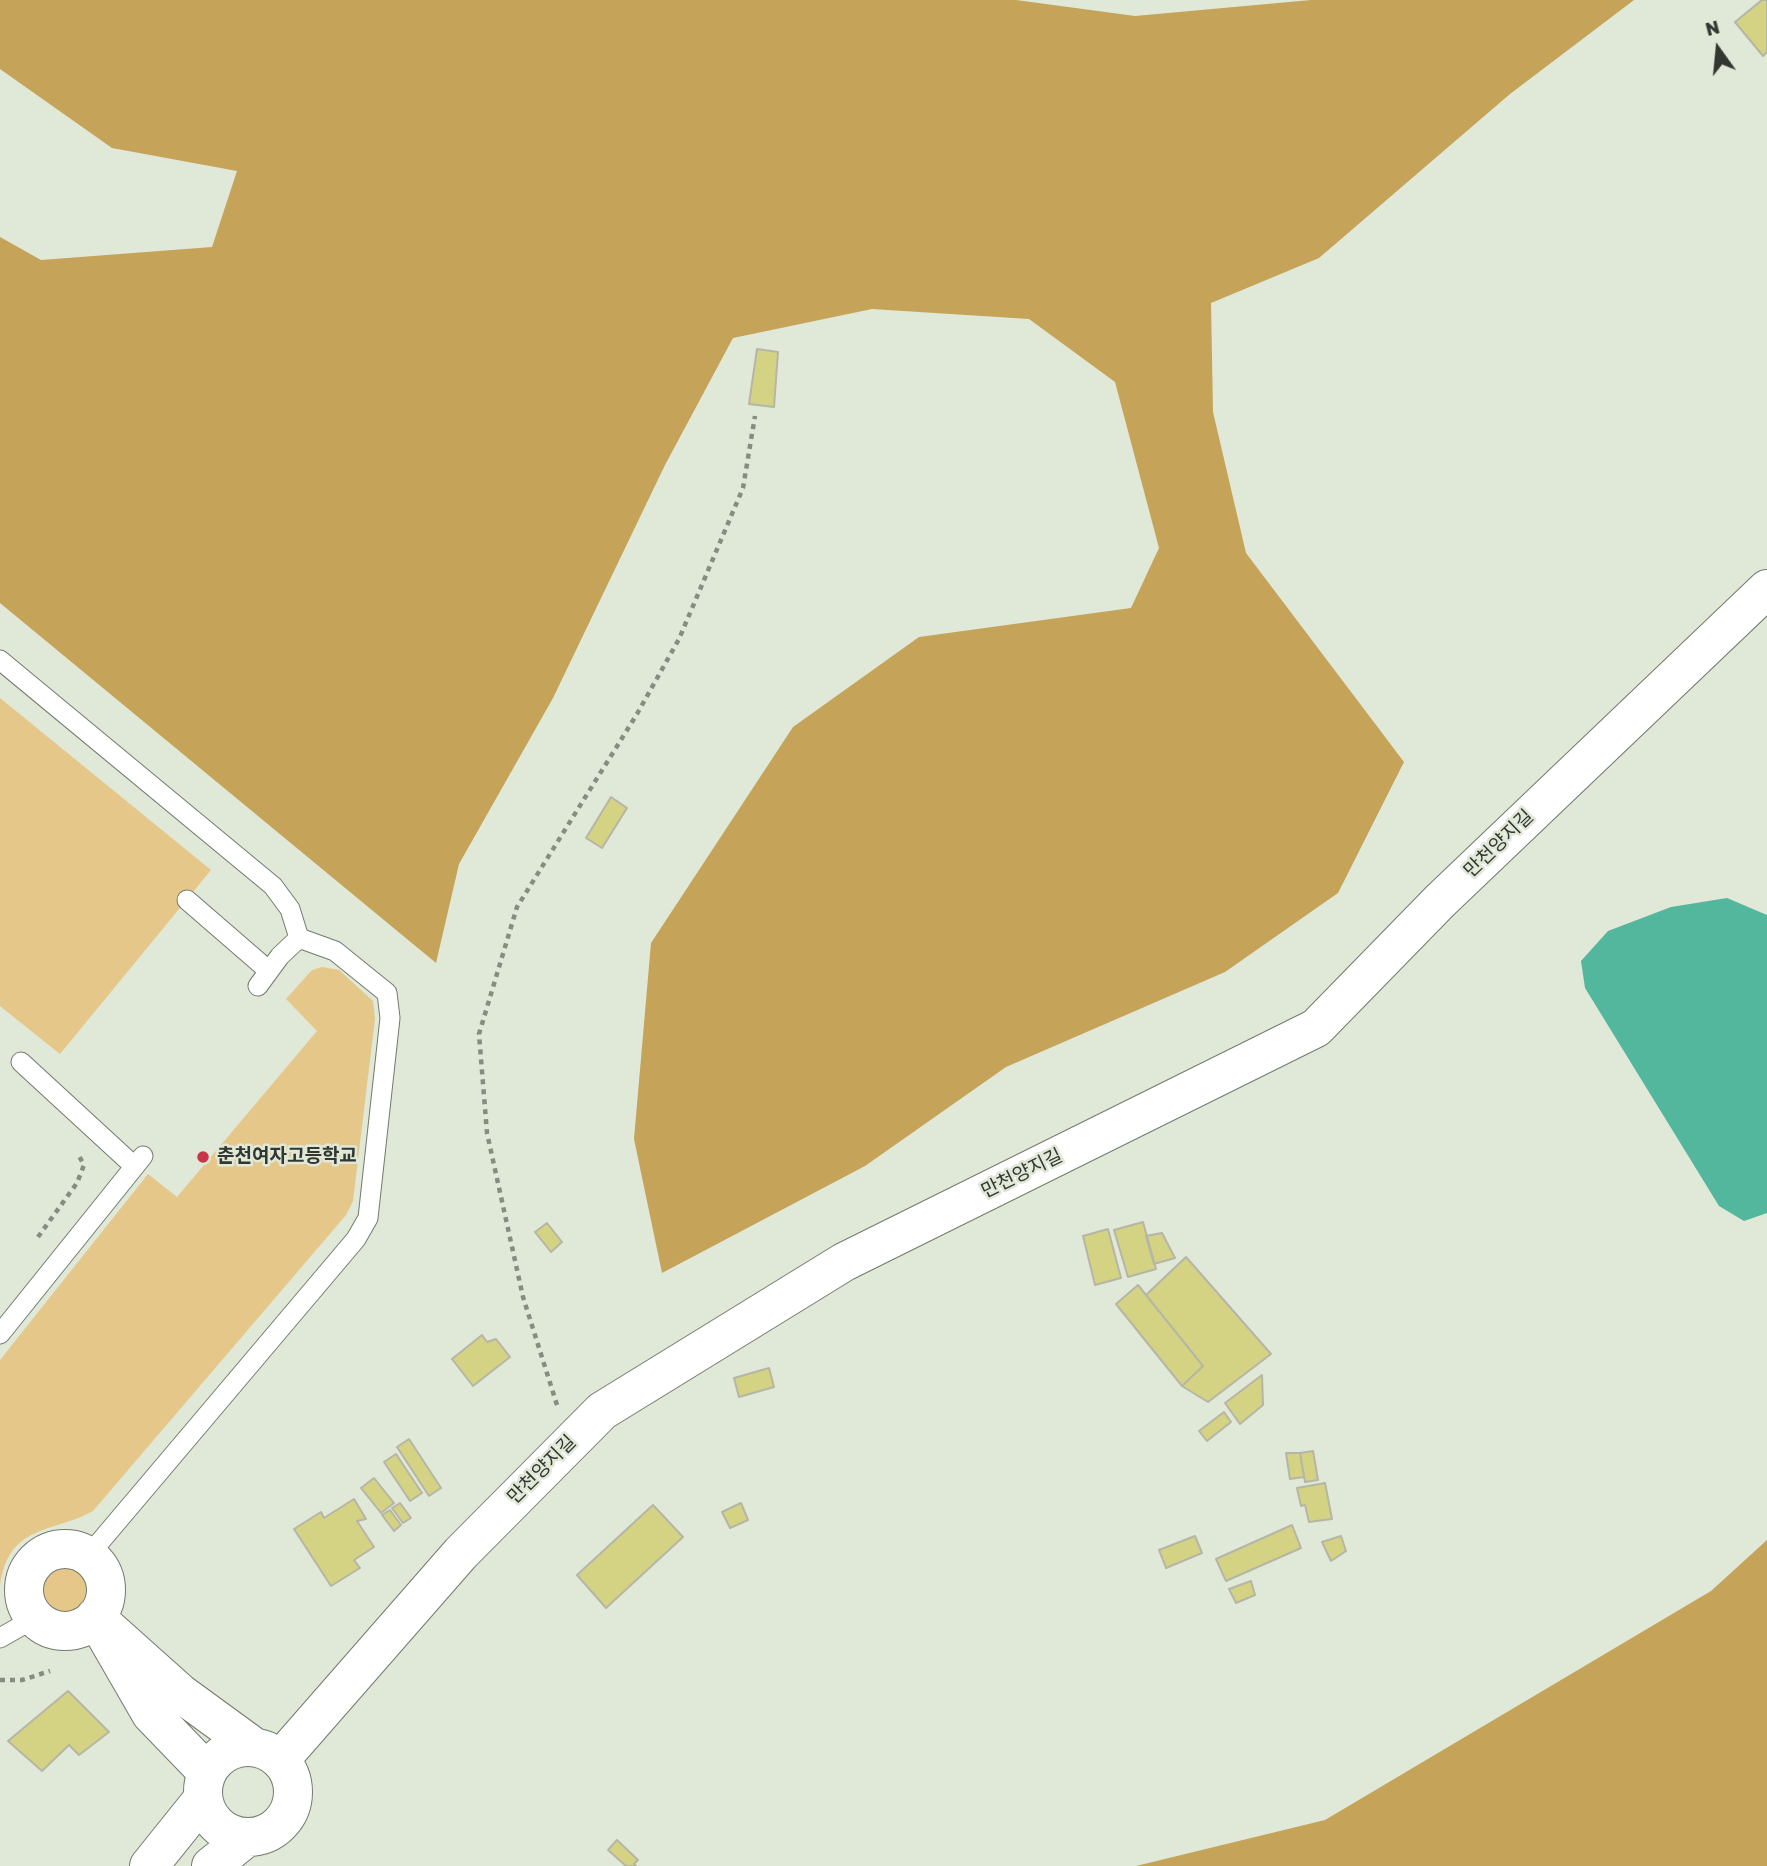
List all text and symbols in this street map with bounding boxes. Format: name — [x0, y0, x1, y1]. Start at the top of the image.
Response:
north arrow — [1683, 14, 1753, 84]
text: N — [1703, 15, 1722, 41]
street label: 만천양지길 — [1460, 805, 1538, 883]
street label: 만천양지길 — [978, 1145, 1066, 1203]
place label: 춘천여자고등학교 — [217, 1146, 357, 1168]
marker: 춘천여자고등학교 — [195, 1149, 211, 1165]
street label: 만천양지길 — [503, 1431, 581, 1509]

